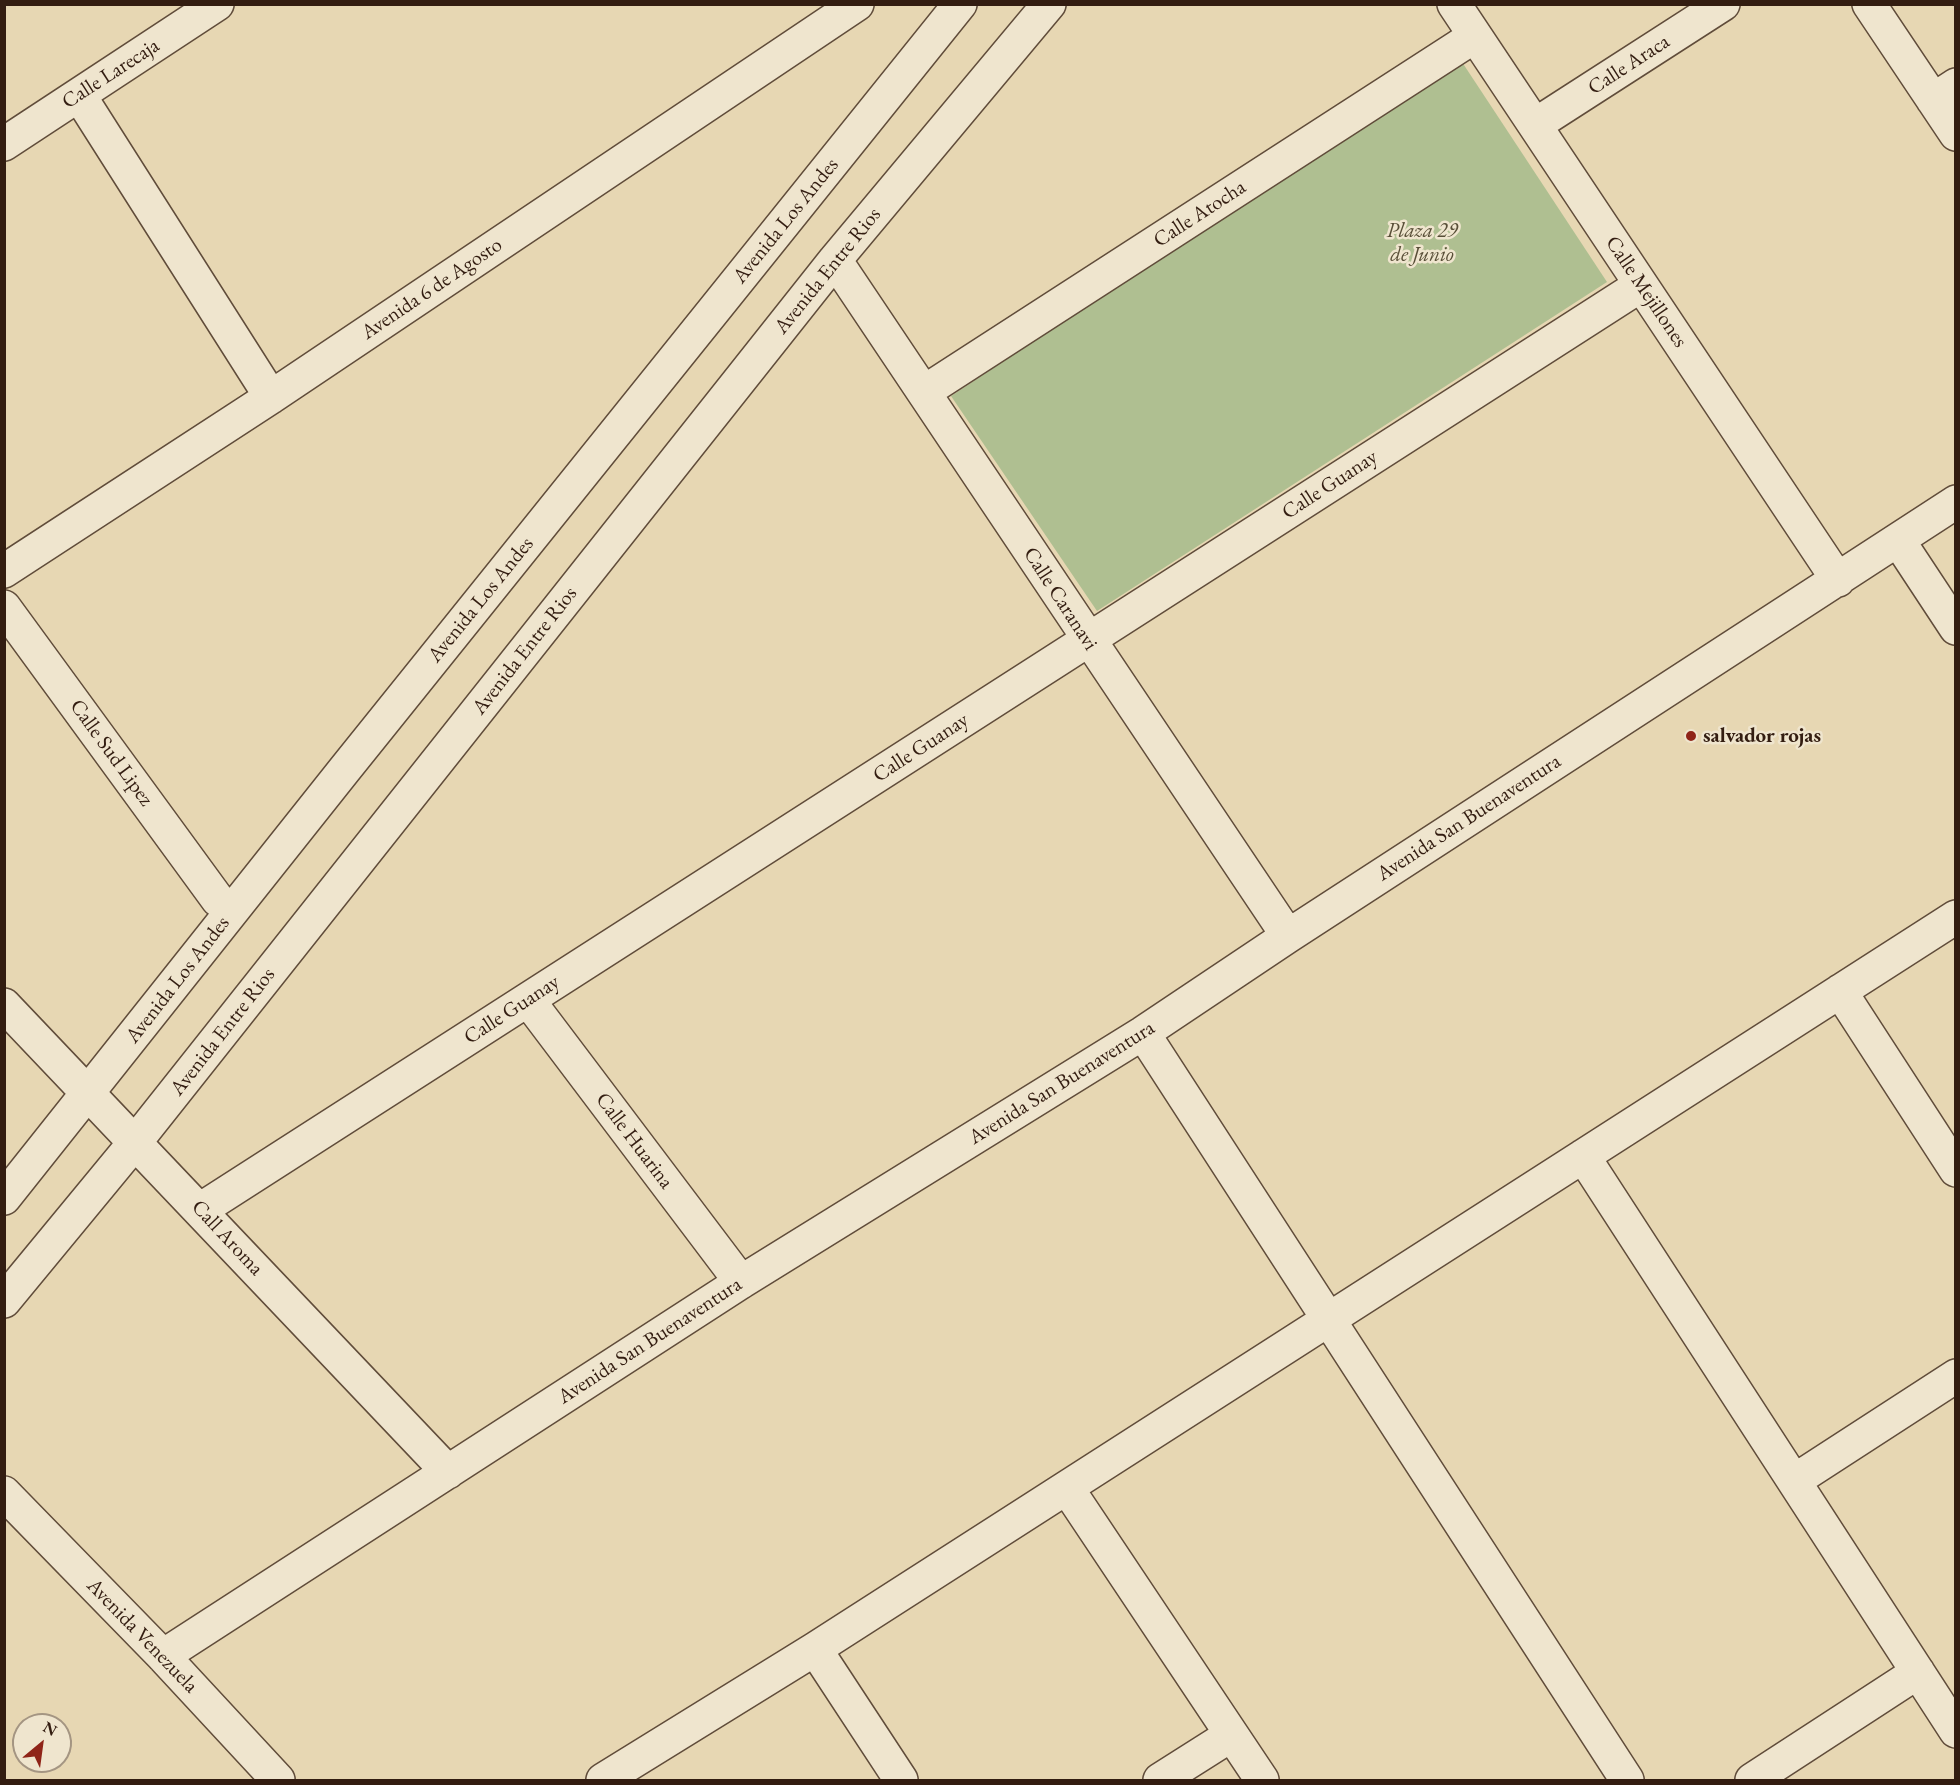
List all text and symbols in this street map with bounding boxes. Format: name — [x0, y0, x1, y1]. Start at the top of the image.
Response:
street label: Calle Araca — [1583, 29, 1675, 101]
street label: Calle Larecaja — [58, 33, 164, 115]
street label: Avenida Los Andes — [728, 153, 844, 289]
street label: Calle Atocha — [1149, 175, 1251, 253]
street label: Avenida Entre Rios — [769, 203, 887, 339]
park label: Plaza 29 de Junio — [1386, 218, 1458, 268]
street label: Calle Mejillones — [1600, 232, 1692, 352]
street label: Avenida 6 de Agosto — [357, 233, 507, 345]
street label: Calle Guanay — [1277, 445, 1383, 525]
street label: Avenida Los Andes — [423, 532, 539, 668]
street label: Calle Caranavi — [1017, 543, 1103, 655]
street label: Avenida Entre Rios — [467, 582, 583, 720]
street label: Calle Sud Lipez — [64, 695, 158, 811]
street label: Calle Guanay — [868, 708, 974, 788]
place label: salvador rojas — [1703, 723, 1821, 749]
marker: salvador rojas — [1684, 729, 1698, 743]
street label: Avenida San Buenaventura — [1372, 749, 1566, 887]
street label: Avenida Los Andes — [121, 911, 235, 1049]
street label: Avenida Entre Rios — [165, 963, 281, 1101]
street label: Calle Guanay — [459, 970, 565, 1050]
street label: Avenida San Buenaventura — [964, 1015, 1160, 1151]
street label: Calle Huarina — [590, 1088, 678, 1194]
street label: Call Aroma — [186, 1195, 268, 1281]
street label: Avenida San Buenaventura — [553, 1272, 747, 1410]
street label: Avenida Venezuela — [81, 1573, 203, 1699]
north arrow — [12, 1713, 72, 1773]
text: N — [39, 1716, 61, 1741]

